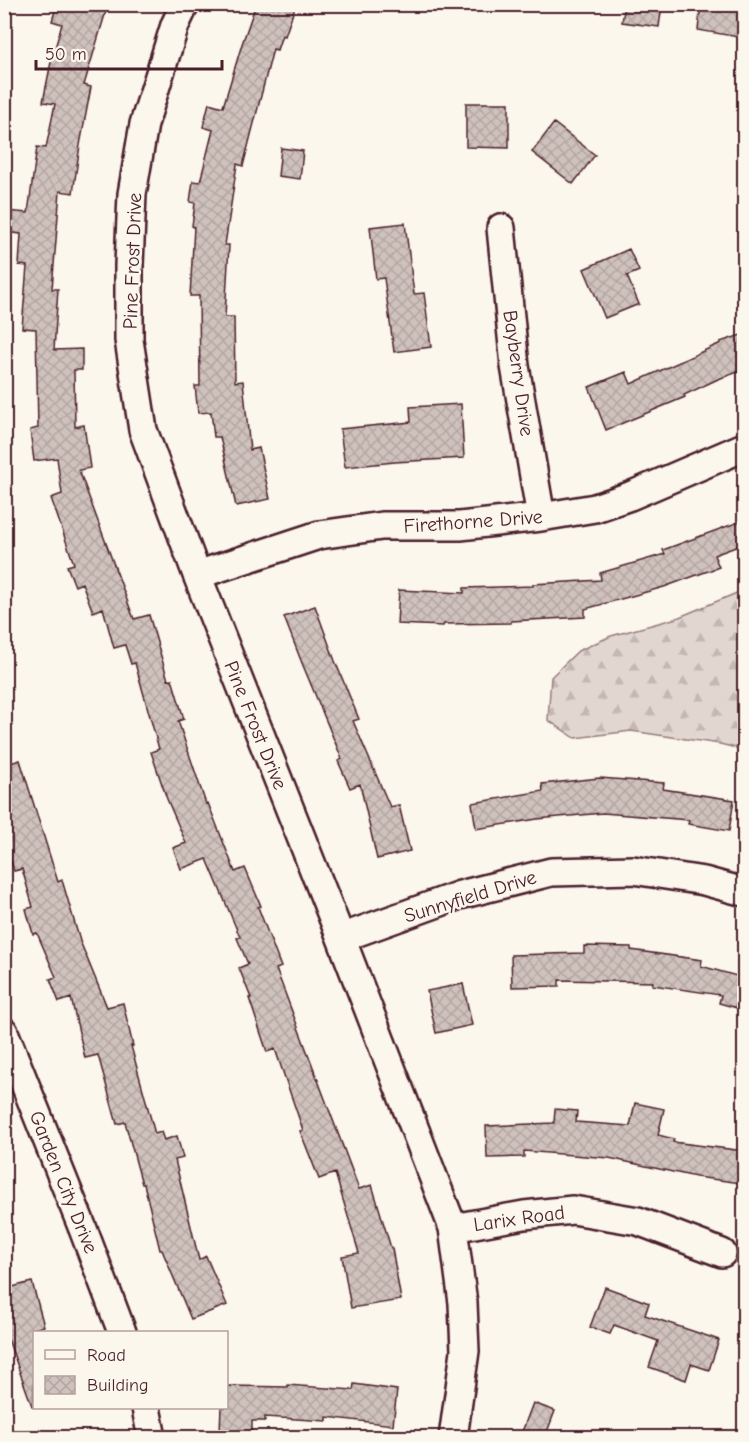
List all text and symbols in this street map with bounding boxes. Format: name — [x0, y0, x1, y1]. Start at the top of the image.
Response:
scale bar — [36, 33, 222, 71]
text: 50 m — [45, 44, 87, 65]
street label: Pine Frost Drive — [119, 192, 146, 330]
street label: Bayberry Drive — [498, 309, 539, 438]
street label: Firethorne Drive — [403, 505, 543, 538]
street label: Pine Frost Drive — [219, 657, 292, 793]
street label: Sunnyfield Drive — [401, 865, 539, 928]
street label: Garden City Drive — [24, 1108, 103, 1257]
street label: Larix Road — [472, 1201, 566, 1236]
legend — [33, 1331, 228, 1409]
text: Road — [87, 1345, 126, 1366]
text: Building — [87, 1375, 149, 1396]

